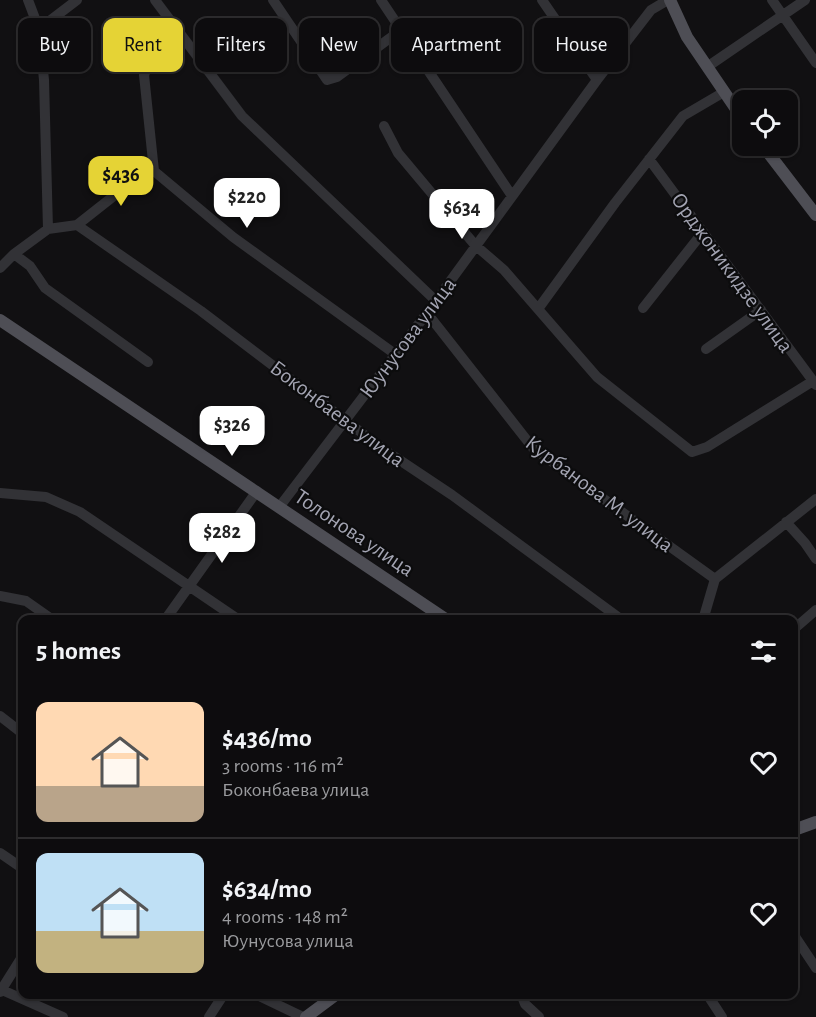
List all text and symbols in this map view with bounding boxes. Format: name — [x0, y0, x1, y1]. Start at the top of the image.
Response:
chip: Buy — [18, 18, 91, 72]
chip: Rent — [103, 18, 183, 72]
chip: Filters — [195, 18, 287, 72]
chip: New — [299, 18, 379, 72]
chip: Apartment — [391, 18, 522, 72]
chip: House — [534, 18, 628, 72]
map controls — [732, 90, 798, 156]
button: locate — [732, 90, 798, 156]
pin: $436 — [85, 156, 157, 207]
text: $436 — [102, 165, 140, 185]
pin: $220 — [211, 178, 283, 229]
text: $220 — [228, 187, 266, 207]
street label: Орджоникидзе улица — [667, 188, 797, 357]
pin: $634 — [426, 189, 498, 240]
text: $634 — [443, 198, 481, 218]
street label: Юунусова улица — [355, 273, 460, 402]
street label: Боконбаева улица — [266, 356, 409, 471]
pin: $326 — [196, 406, 268, 457]
text: $326 — [214, 415, 250, 435]
street label: Курбанова М. улица — [521, 431, 677, 556]
street label: Толонова улица — [291, 485, 418, 581]
pin: $282 — [186, 513, 258, 564]
text: $282 — [203, 522, 241, 542]
icon: filters — [747, 635, 780, 668]
text: 5 homes — [36, 638, 121, 664]
text: $436/mo — [222, 725, 312, 751]
icon: home — [84, 726, 156, 798]
icon: heart — [747, 746, 780, 779]
text: 3 rooms · 116 m² — [222, 756, 343, 776]
text: Боконбаева улица — [222, 780, 369, 800]
text: $634/mo — [222, 876, 312, 902]
icon: home — [84, 877, 156, 949]
icon: heart — [747, 897, 780, 930]
text: 4 rooms · 148 m² — [222, 907, 348, 927]
text: Юунусова улица — [222, 931, 354, 951]

